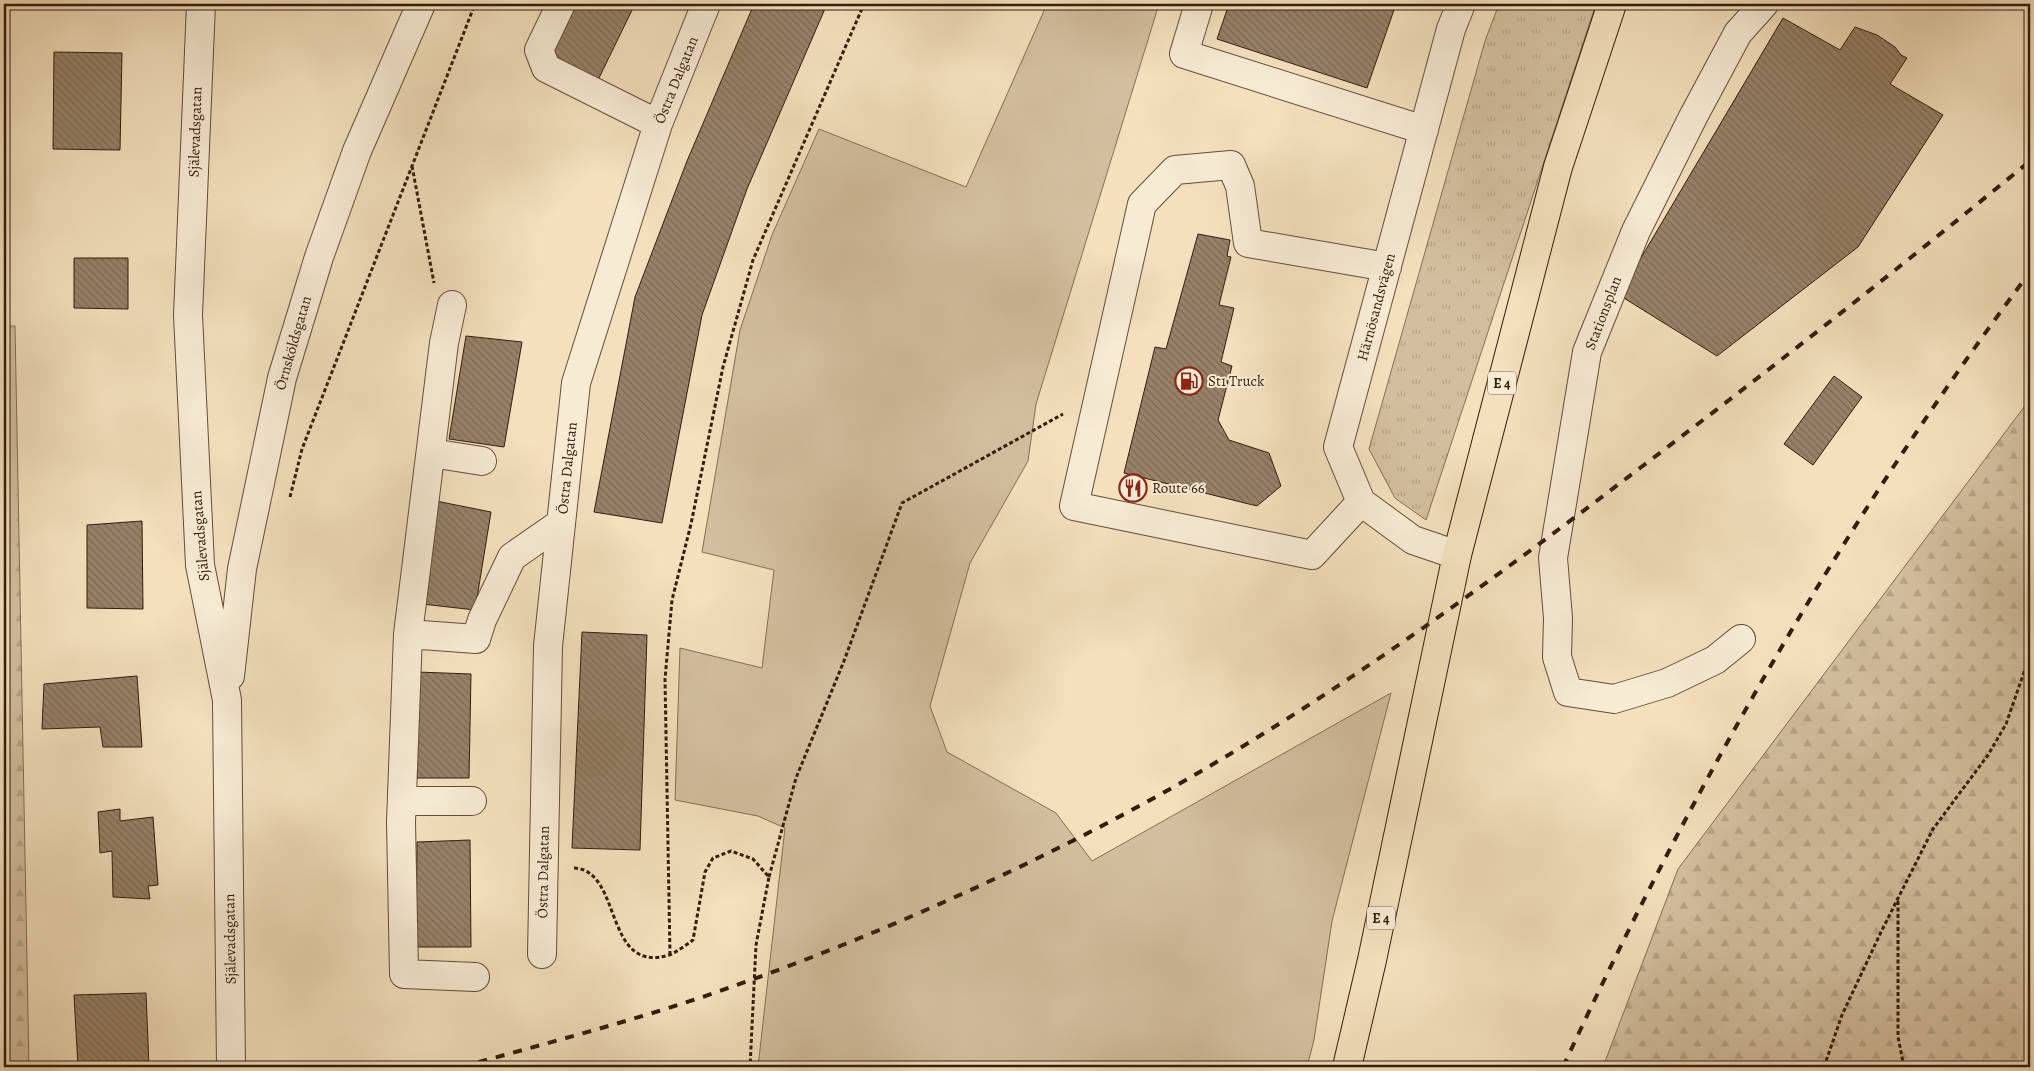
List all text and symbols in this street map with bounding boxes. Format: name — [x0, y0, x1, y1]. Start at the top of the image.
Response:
street label: Östra Dalgatan — [649, 33, 703, 127]
street label: Själevadsgatan — [183, 86, 207, 178]
street label: Härnösandsvägen — [1352, 251, 1400, 363]
street label: Stationsplan — [1580, 273, 1626, 353]
street label: Örnsköldsgatan — [270, 294, 316, 392]
fuel station icon: St1 Truck — [1174, 366, 1204, 396]
place label: St1 Truck — [1208, 371, 1265, 391]
road number: E 4 — [1488, 372, 1516, 394]
street label: Östra Dalgatan — [552, 421, 582, 515]
restaurant icon: Route 66 — [1118, 473, 1148, 503]
place label: Route 66 — [1152, 478, 1205, 498]
street label: Själevadsgatan — [186, 490, 214, 582]
street label: Östra Dalgatan — [532, 826, 554, 918]
street label: Själevadsgatan — [219, 893, 241, 985]
road number: E 4 — [1367, 906, 1395, 930]

